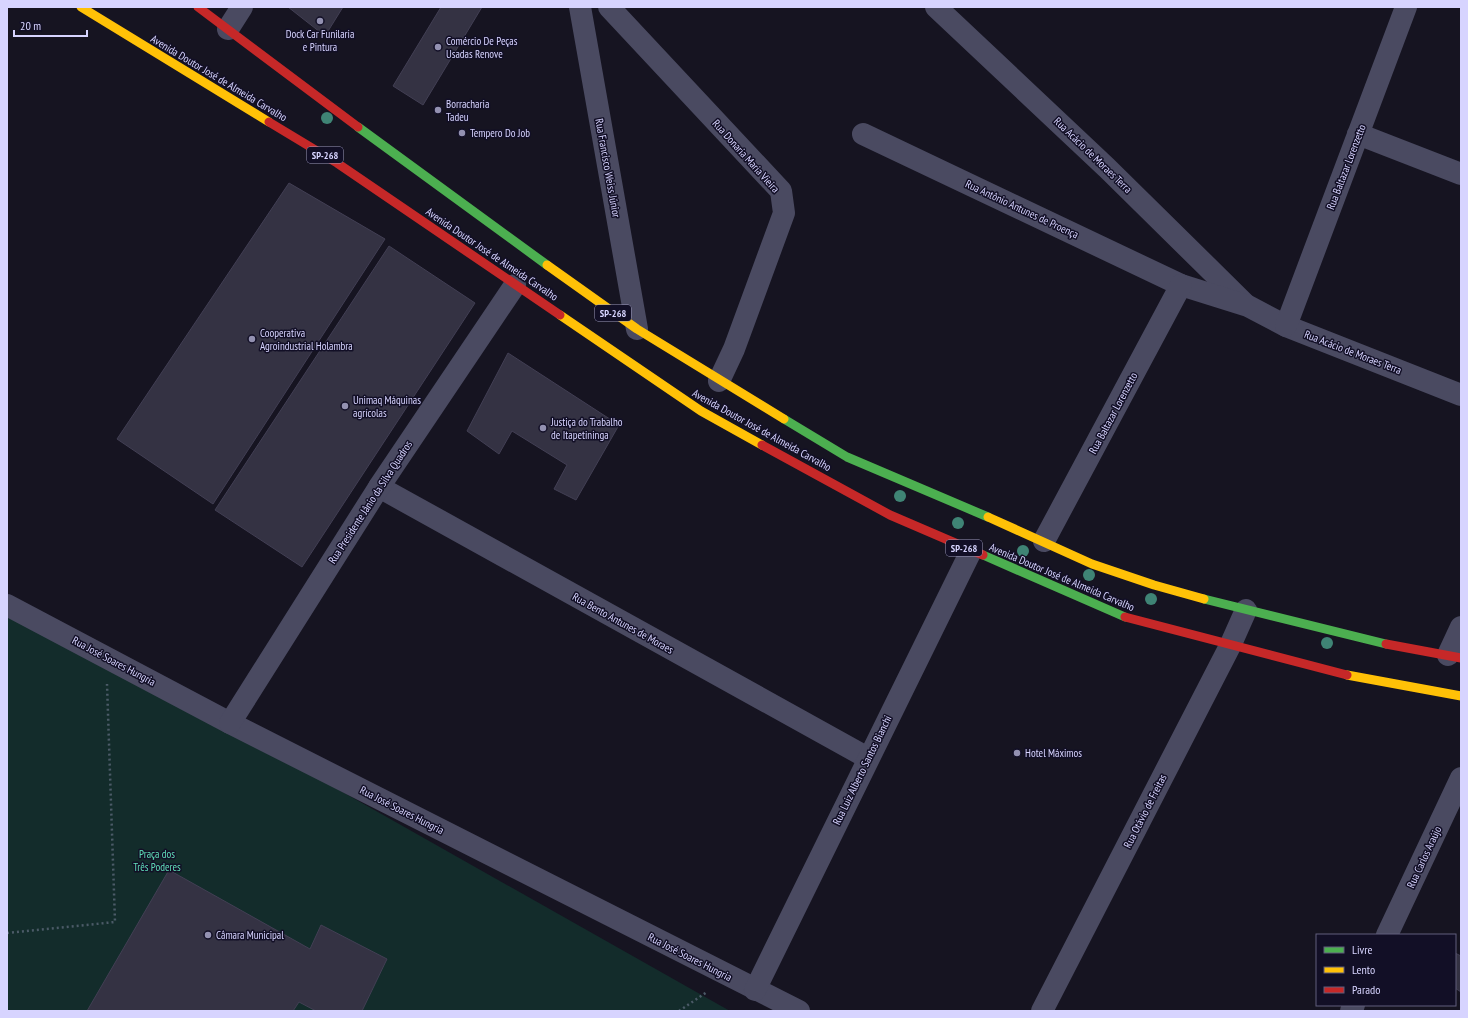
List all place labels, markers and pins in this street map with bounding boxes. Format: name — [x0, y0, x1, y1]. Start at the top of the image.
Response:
marker: Dock Car Funilaria e Pintura — [315, 16, 325, 26]
place label: Dock Car Funilaria e Pintura — [286, 27, 354, 54]
place label: Comércio De Peças Usadas Renove — [446, 34, 518, 61]
marker: Comércio De Peças Usadas Renove — [433, 42, 443, 52]
place label: Borracharia Tadeu — [446, 97, 489, 124]
marker: Borracharia Tadeu — [433, 105, 443, 115]
place label: Tempero Do Job — [470, 126, 530, 140]
marker: Tempero Do Job — [457, 128, 467, 138]
place label: Cooperativa Agroindustrial Holambra — [260, 326, 353, 353]
marker: Cooperativa Agroindustrial Holambra — [247, 334, 257, 344]
place label: Unimaq Máquinas agrícolas — [353, 393, 421, 420]
marker: Unimaq Máquinas agrícolas — [340, 401, 350, 411]
place label: Justiça do Trabalho de Itapetininga — [550, 415, 623, 442]
marker: Justiça do Trabalho de Itapetininga — [538, 423, 548, 433]
place label: Hotel Máximos — [1025, 746, 1082, 760]
marker: Hotel Máximos — [1012, 748, 1022, 758]
place label: Câmara Municipal — [216, 928, 284, 942]
marker: Câmara Municipal — [203, 930, 213, 940]

